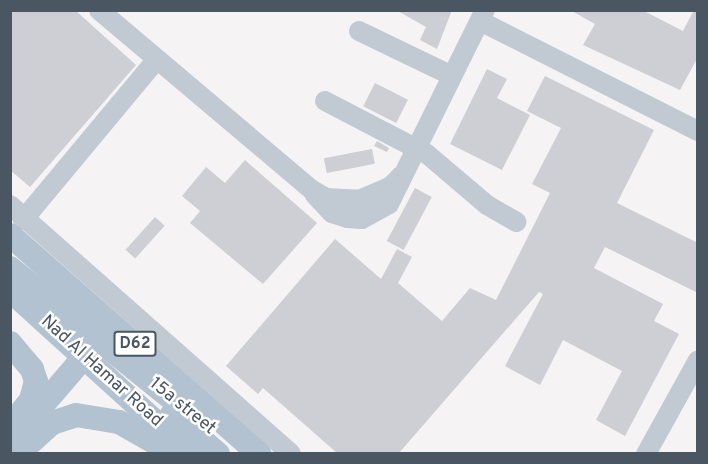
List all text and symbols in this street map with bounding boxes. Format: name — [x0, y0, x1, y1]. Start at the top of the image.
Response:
street label: Nad Al Hamar Road — [35, 311, 167, 433]
road number: D62 — [112, 331, 158, 357]
street label: 15a street — [145, 374, 219, 440]

